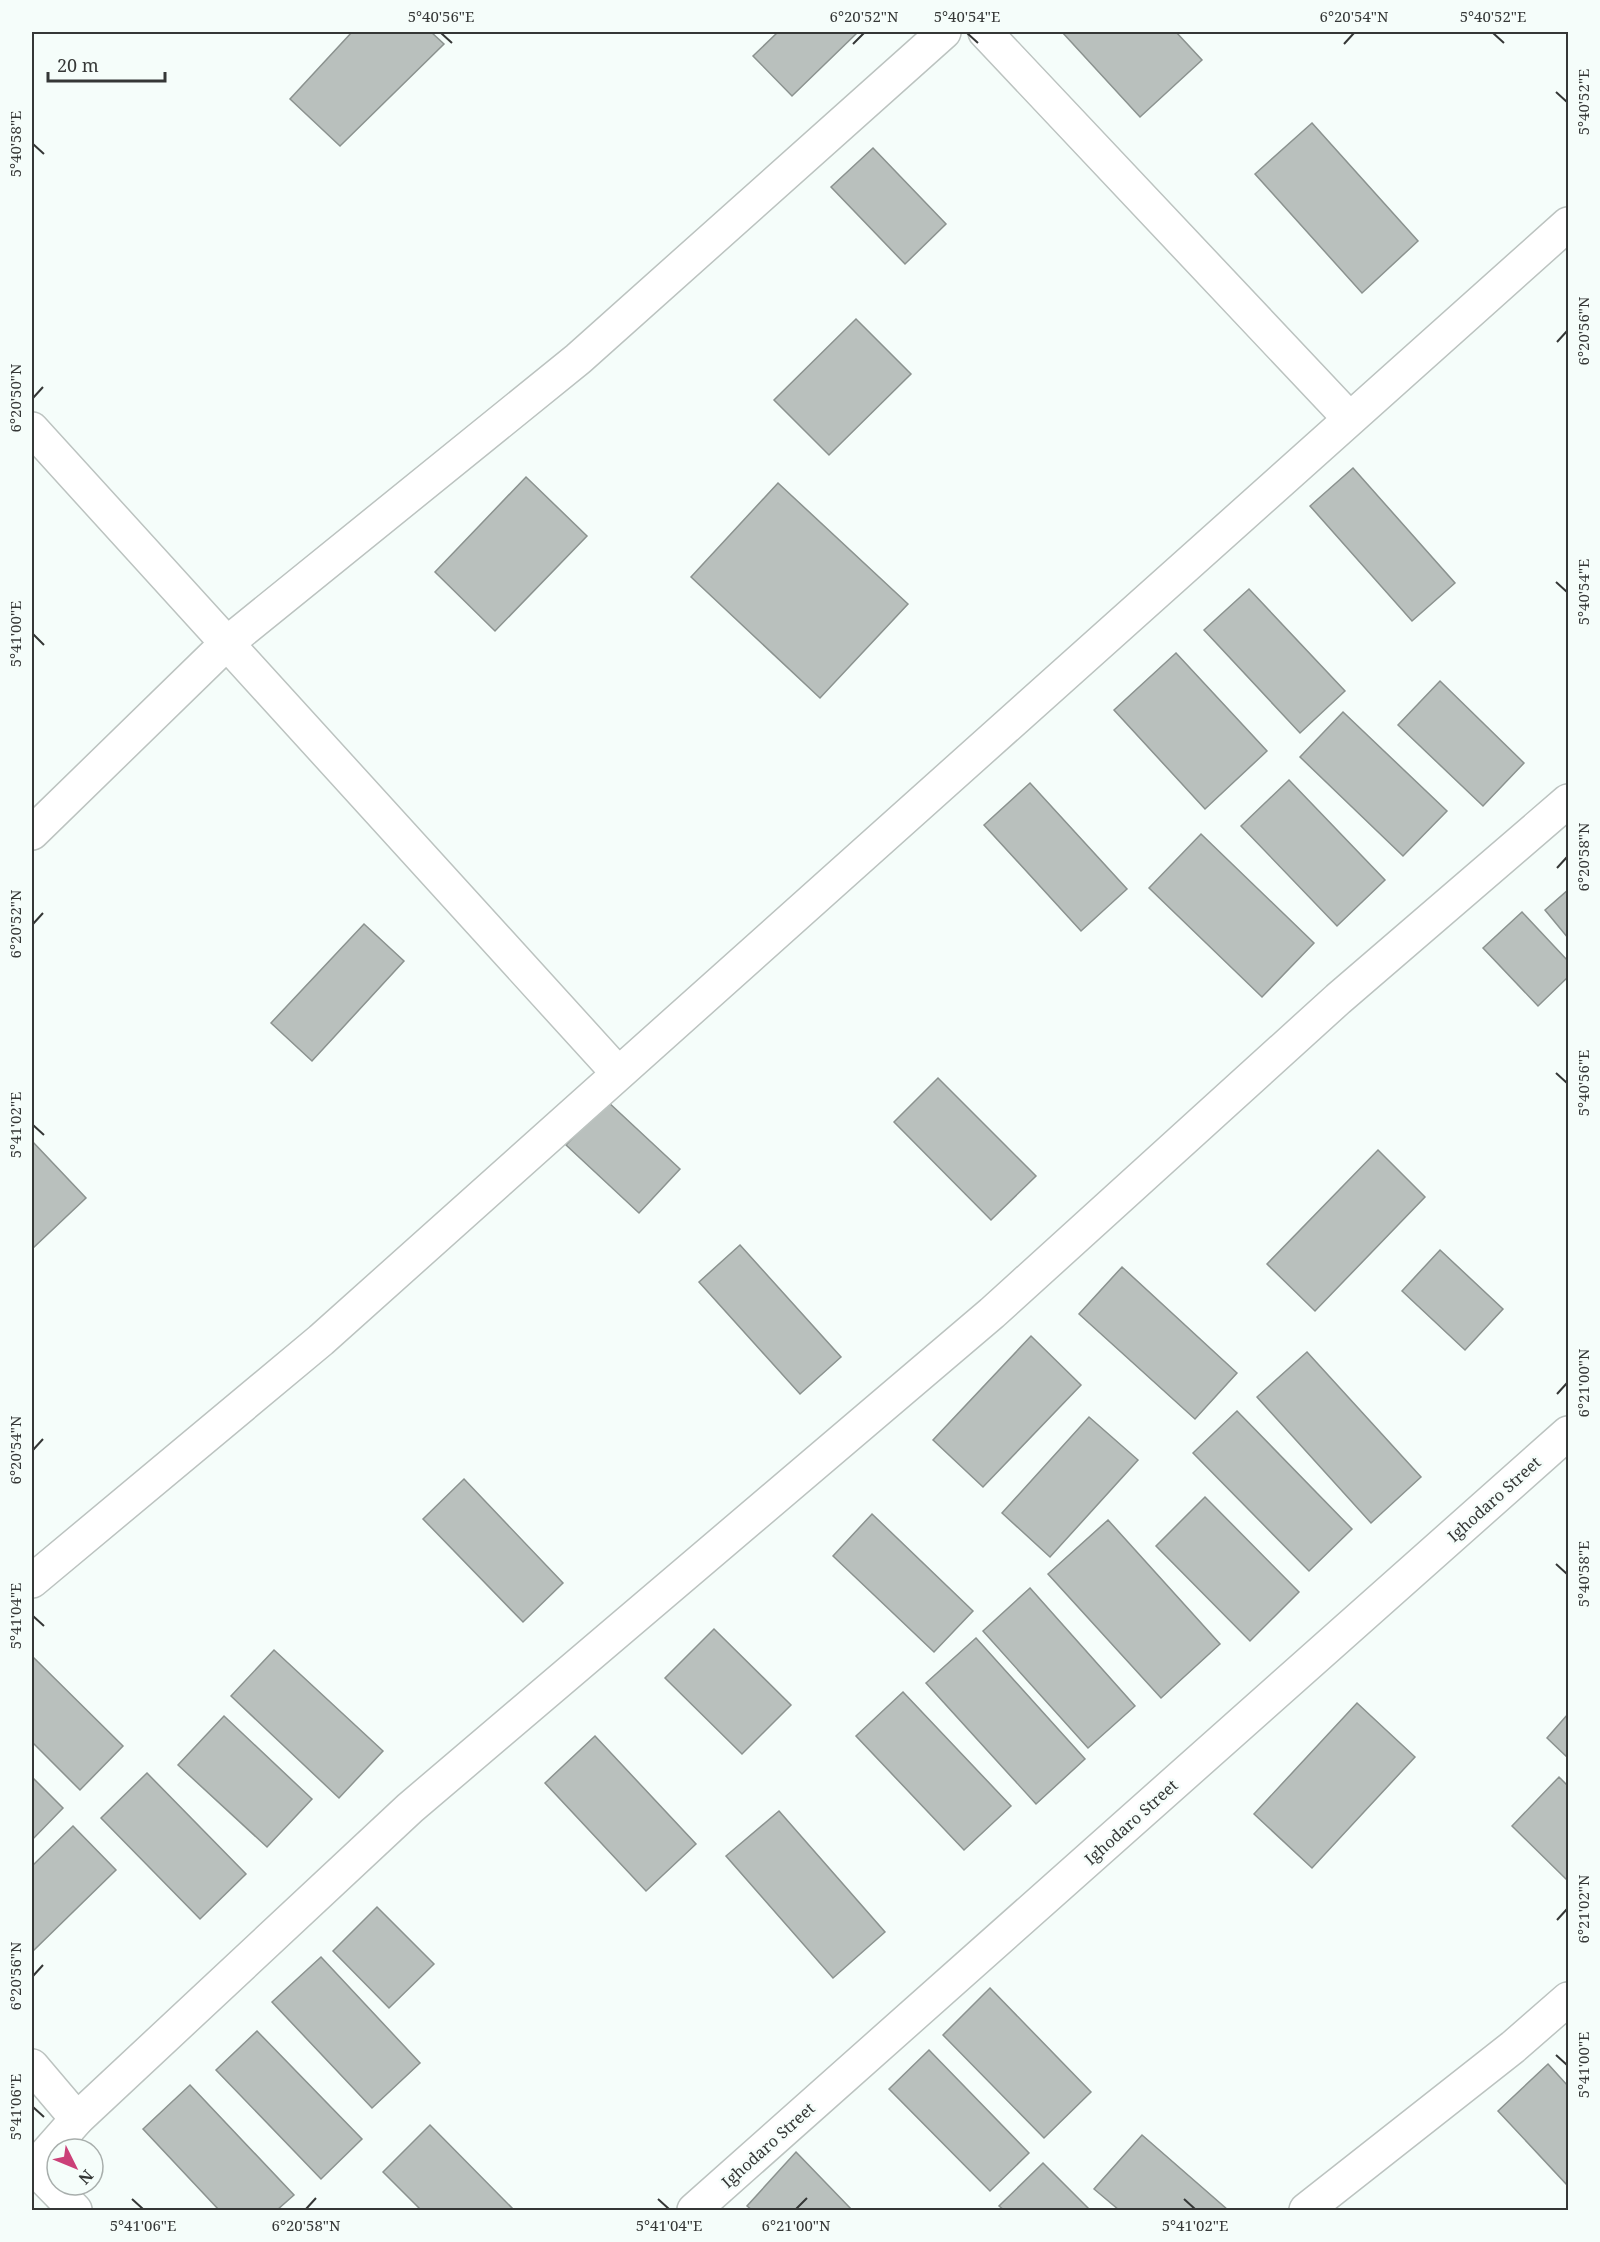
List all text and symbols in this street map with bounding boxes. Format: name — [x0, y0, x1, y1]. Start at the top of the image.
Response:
text: 5°40'56"E — [408, 6, 474, 26]
text: 6°20'52"N — [830, 6, 899, 26]
text: 5°40'54"E — [934, 6, 1000, 26]
text: 6°20'54"N — [1320, 6, 1389, 26]
text: 5°40'52"E — [1460, 6, 1526, 26]
scale bar — [48, 45, 165, 83]
text: 20 m — [57, 53, 99, 77]
text: 5°40'52"E — [1573, 69, 1593, 135]
text: 5°40'58"E — [5, 111, 25, 177]
text: 6°20'56"N — [1573, 296, 1593, 365]
text: 6°20'50"N — [5, 363, 25, 432]
text: 5°40'54"E — [1573, 559, 1593, 625]
text: 5°41'00"E — [5, 601, 25, 667]
text: 6°20'58"N — [1573, 822, 1593, 891]
text: 6°20'52"N — [5, 889, 25, 958]
text: 5°40'56"E — [1573, 1050, 1593, 1116]
text: 5°41'02"E — [5, 1092, 25, 1158]
text: 6°21'00"N — [1573, 1348, 1593, 1417]
text: 6°20'54"N — [5, 1415, 25, 1484]
street label: Ighodaro Street — [1443, 1451, 1546, 1547]
text: 5°40'58"E — [1573, 1541, 1593, 1607]
text: 5°41'04"E — [5, 1583, 25, 1649]
street label: Ighodaro Street — [1080, 1774, 1183, 1870]
text: 6°21'02"N — [1573, 1874, 1593, 1943]
text: 6°20'56"N — [5, 1941, 25, 2010]
text: 5°41'00"E — [1573, 2032, 1593, 2098]
text: 5°41'06"E — [5, 2074, 25, 2140]
street label: Ighodaro Street — [717, 2097, 820, 2193]
north arrow — [45, 2137, 105, 2197]
text: N — [73, 2165, 98, 2190]
text: 5°41'06"E — [110, 2215, 176, 2235]
text: 6°20'58"N — [272, 2215, 341, 2235]
text: 5°41'04"E — [636, 2215, 702, 2235]
text: 6°21'00"N — [762, 2215, 831, 2235]
text: 5°41'02"E — [1162, 2215, 1228, 2235]

